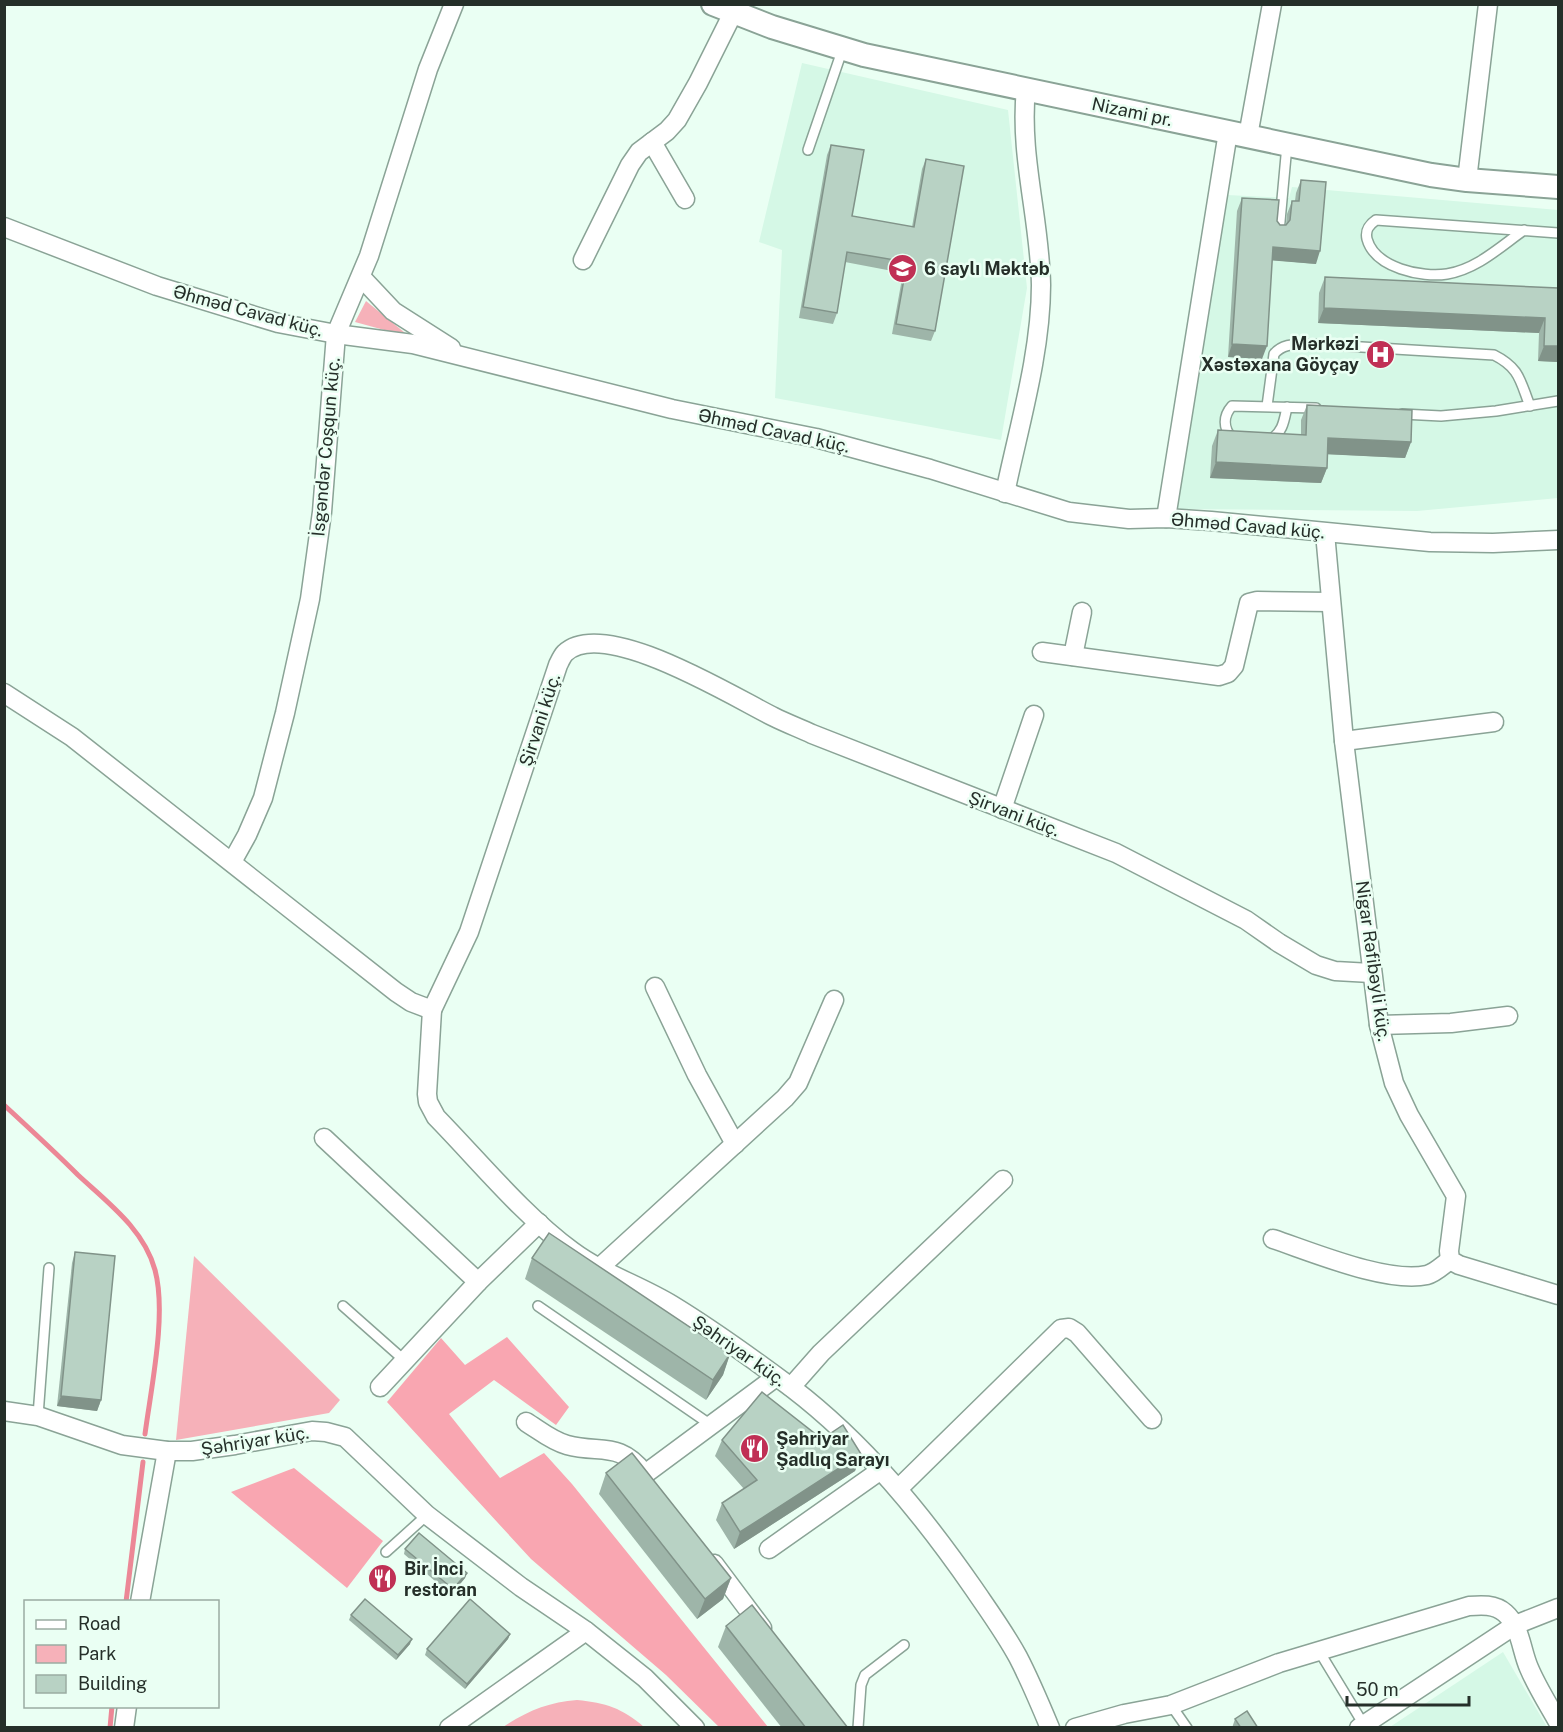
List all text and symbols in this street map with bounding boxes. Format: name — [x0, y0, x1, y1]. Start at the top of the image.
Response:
street label: Nizami pr. — [1090, 93, 1174, 130]
school or university icon: 6 saylı Məktəb — [887, 253, 919, 285]
place label: 6 saylı Məktəb — [924, 258, 1050, 279]
street label: Əhməd Cavad küç. — [171, 280, 325, 341]
place label: Mərkəzi Xəstəxana Göyçay — [1201, 333, 1359, 375]
hospital icon: Mərkəzi Xəstəxana Göyçay — [1364, 338, 1396, 370]
street label: İsgəndər Coşqun küç. — [306, 356, 344, 537]
street label: Əhməd Cavad küç. — [696, 404, 852, 457]
street label: Əhməd Cavad küç. — [1170, 508, 1326, 543]
street label: Şirvani küç. — [515, 671, 564, 769]
street label: Şirvani küç. — [966, 787, 1063, 841]
street label: Nigar Rəfibəyli küç. — [1352, 879, 1395, 1043]
street label: Şəhriyar küç. — [689, 1311, 790, 1390]
street label: Şəhriyar küç. — [199, 1422, 310, 1459]
place label: Şəhriyar Şadlıq Sarayı — [776, 1428, 890, 1470]
restaurant icon: Şəhriyar Şadlıq Sarayı — [739, 1433, 771, 1465]
place label: Bir İnci restoran — [404, 1557, 477, 1600]
restaurant icon: Bir İnci restoran — [367, 1563, 399, 1595]
legend — [24, 1600, 219, 1708]
text: Road — [78, 1613, 121, 1634]
text: Park — [78, 1643, 116, 1664]
scale bar — [1347, 1669, 1468, 1707]
text: Building — [78, 1673, 147, 1694]
text: 50 m — [1356, 1679, 1399, 1700]

